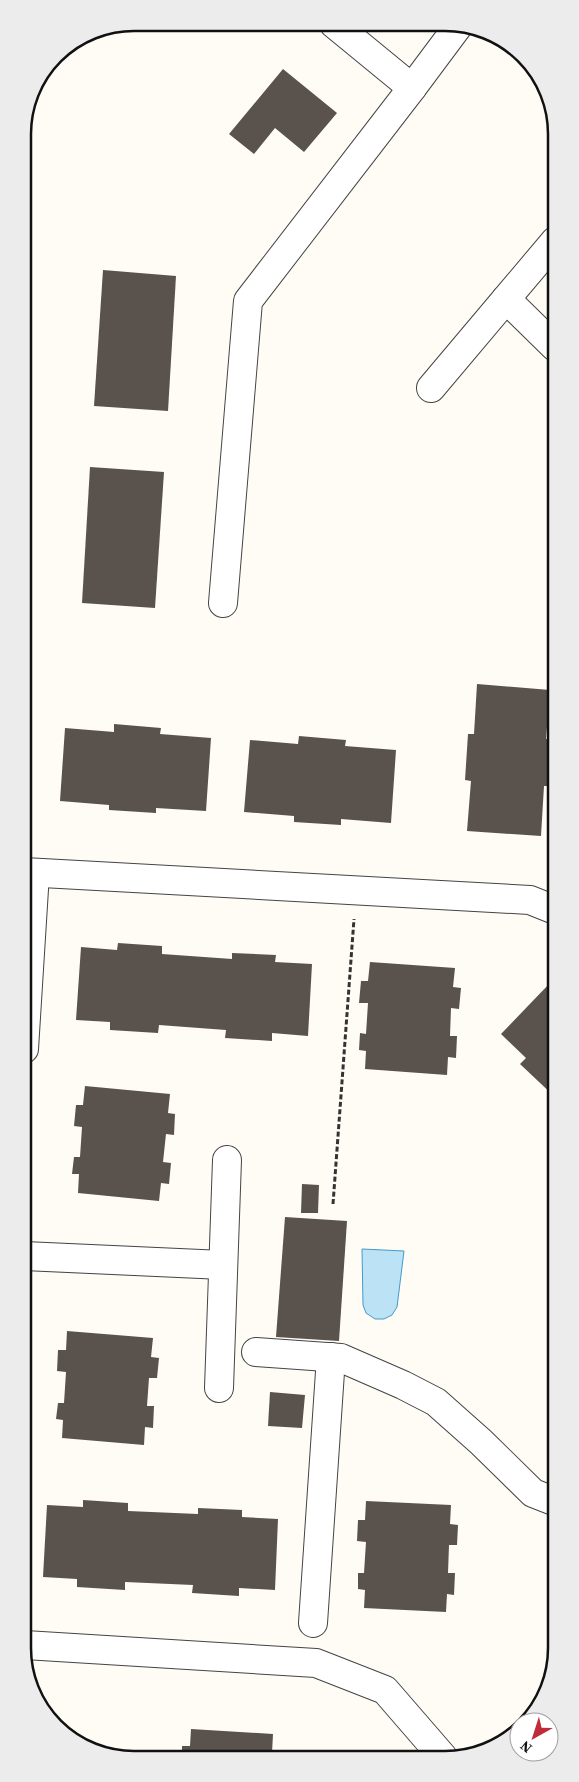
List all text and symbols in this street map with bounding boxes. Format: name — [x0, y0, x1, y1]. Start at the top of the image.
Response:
north arrow — [509, 1712, 559, 1762]
text: N — [516, 1736, 536, 1758]

